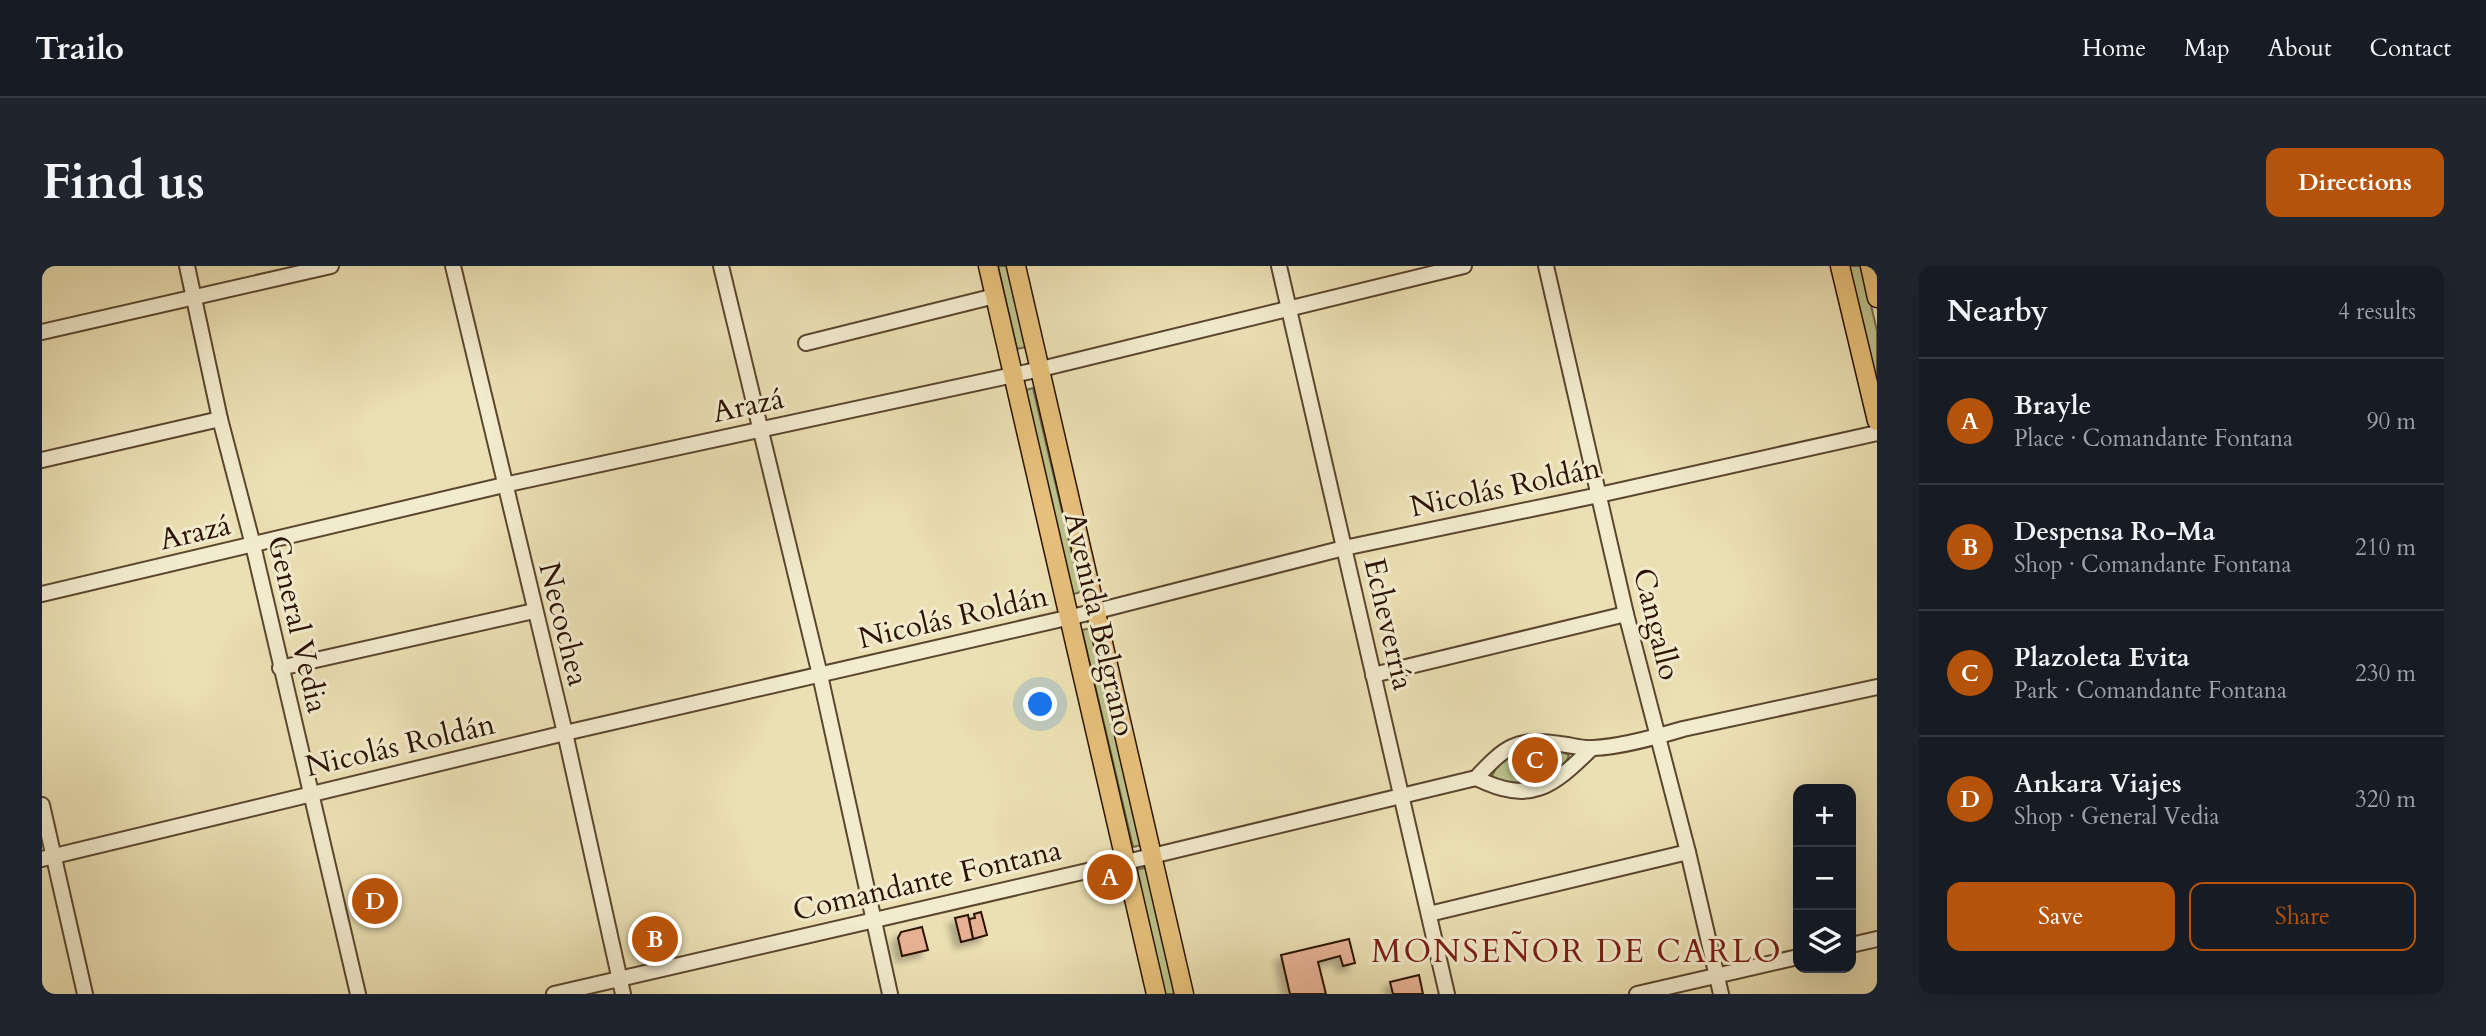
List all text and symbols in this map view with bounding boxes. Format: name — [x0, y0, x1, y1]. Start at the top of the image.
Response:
text: Trailo — [35, 26, 124, 71]
text: Home — [2082, 32, 2146, 65]
text: Map — [2184, 32, 2230, 65]
text: About — [2268, 32, 2332, 65]
text: Contact — [2370, 32, 2451, 65]
button: Directions — [2266, 148, 2444, 217]
text: Find us — [42, 149, 205, 216]
text: Nearby — [1947, 291, 2048, 332]
text: 4 results — [2338, 296, 2416, 327]
street label: Arazá — [709, 378, 787, 433]
text: Brayle — [2014, 388, 2091, 423]
text: A — [1961, 406, 1979, 437]
text: 90 m — [2367, 406, 2416, 437]
text: Place · Comandante Fontana — [2014, 423, 2293, 454]
street label: Nicolás Roldán — [1406, 447, 1604, 528]
street label: Arazá — [156, 504, 235, 561]
street label: Avenida Belgrano — [1054, 508, 1145, 740]
text: Despensa Ro-Ma — [2014, 514, 2215, 549]
street label: General Vedia — [257, 531, 338, 717]
text: B — [1962, 532, 1978, 563]
text: 210 m — [2355, 532, 2416, 563]
text: Shop · Comandante Fontana — [2014, 549, 2291, 580]
street label: Echeverría — [1353, 554, 1424, 694]
street label: Necochea — [528, 558, 599, 690]
street label: Cangallo — [1623, 564, 1690, 684]
street label: Nicolás Roldán — [854, 576, 1052, 659]
text: Plazoleta Evita — [2014, 640, 2190, 675]
text: C — [1961, 658, 1979, 689]
text: 230 m — [2355, 658, 2416, 689]
text: Park · Comandante Fontana — [2014, 675, 2287, 706]
your location — [1023, 687, 1057, 721]
street label: Nicolás Roldán — [301, 704, 499, 787]
pin: C — [1512, 734, 1558, 786]
text: Ankara Viajes — [2014, 766, 2182, 801]
map controls — [1793, 784, 1856, 973]
button: + — [1793, 784, 1856, 847]
text: D — [1960, 784, 1980, 815]
text: 320 m — [2355, 784, 2416, 815]
text: Shop · General Vedia — [2014, 801, 2220, 832]
street label: Comandante Fontana — [789, 830, 1065, 931]
button: − — [1793, 847, 1856, 910]
pin: A — [1087, 851, 1133, 903]
pin: D — [352, 875, 398, 927]
button: Save — [1947, 882, 2175, 951]
button: Share — [2189, 882, 2416, 951]
button: layers — [1793, 910, 1856, 973]
pin: B — [632, 913, 678, 965]
district label: MONSEÑOR DE CARLO — [1371, 930, 1783, 974]

